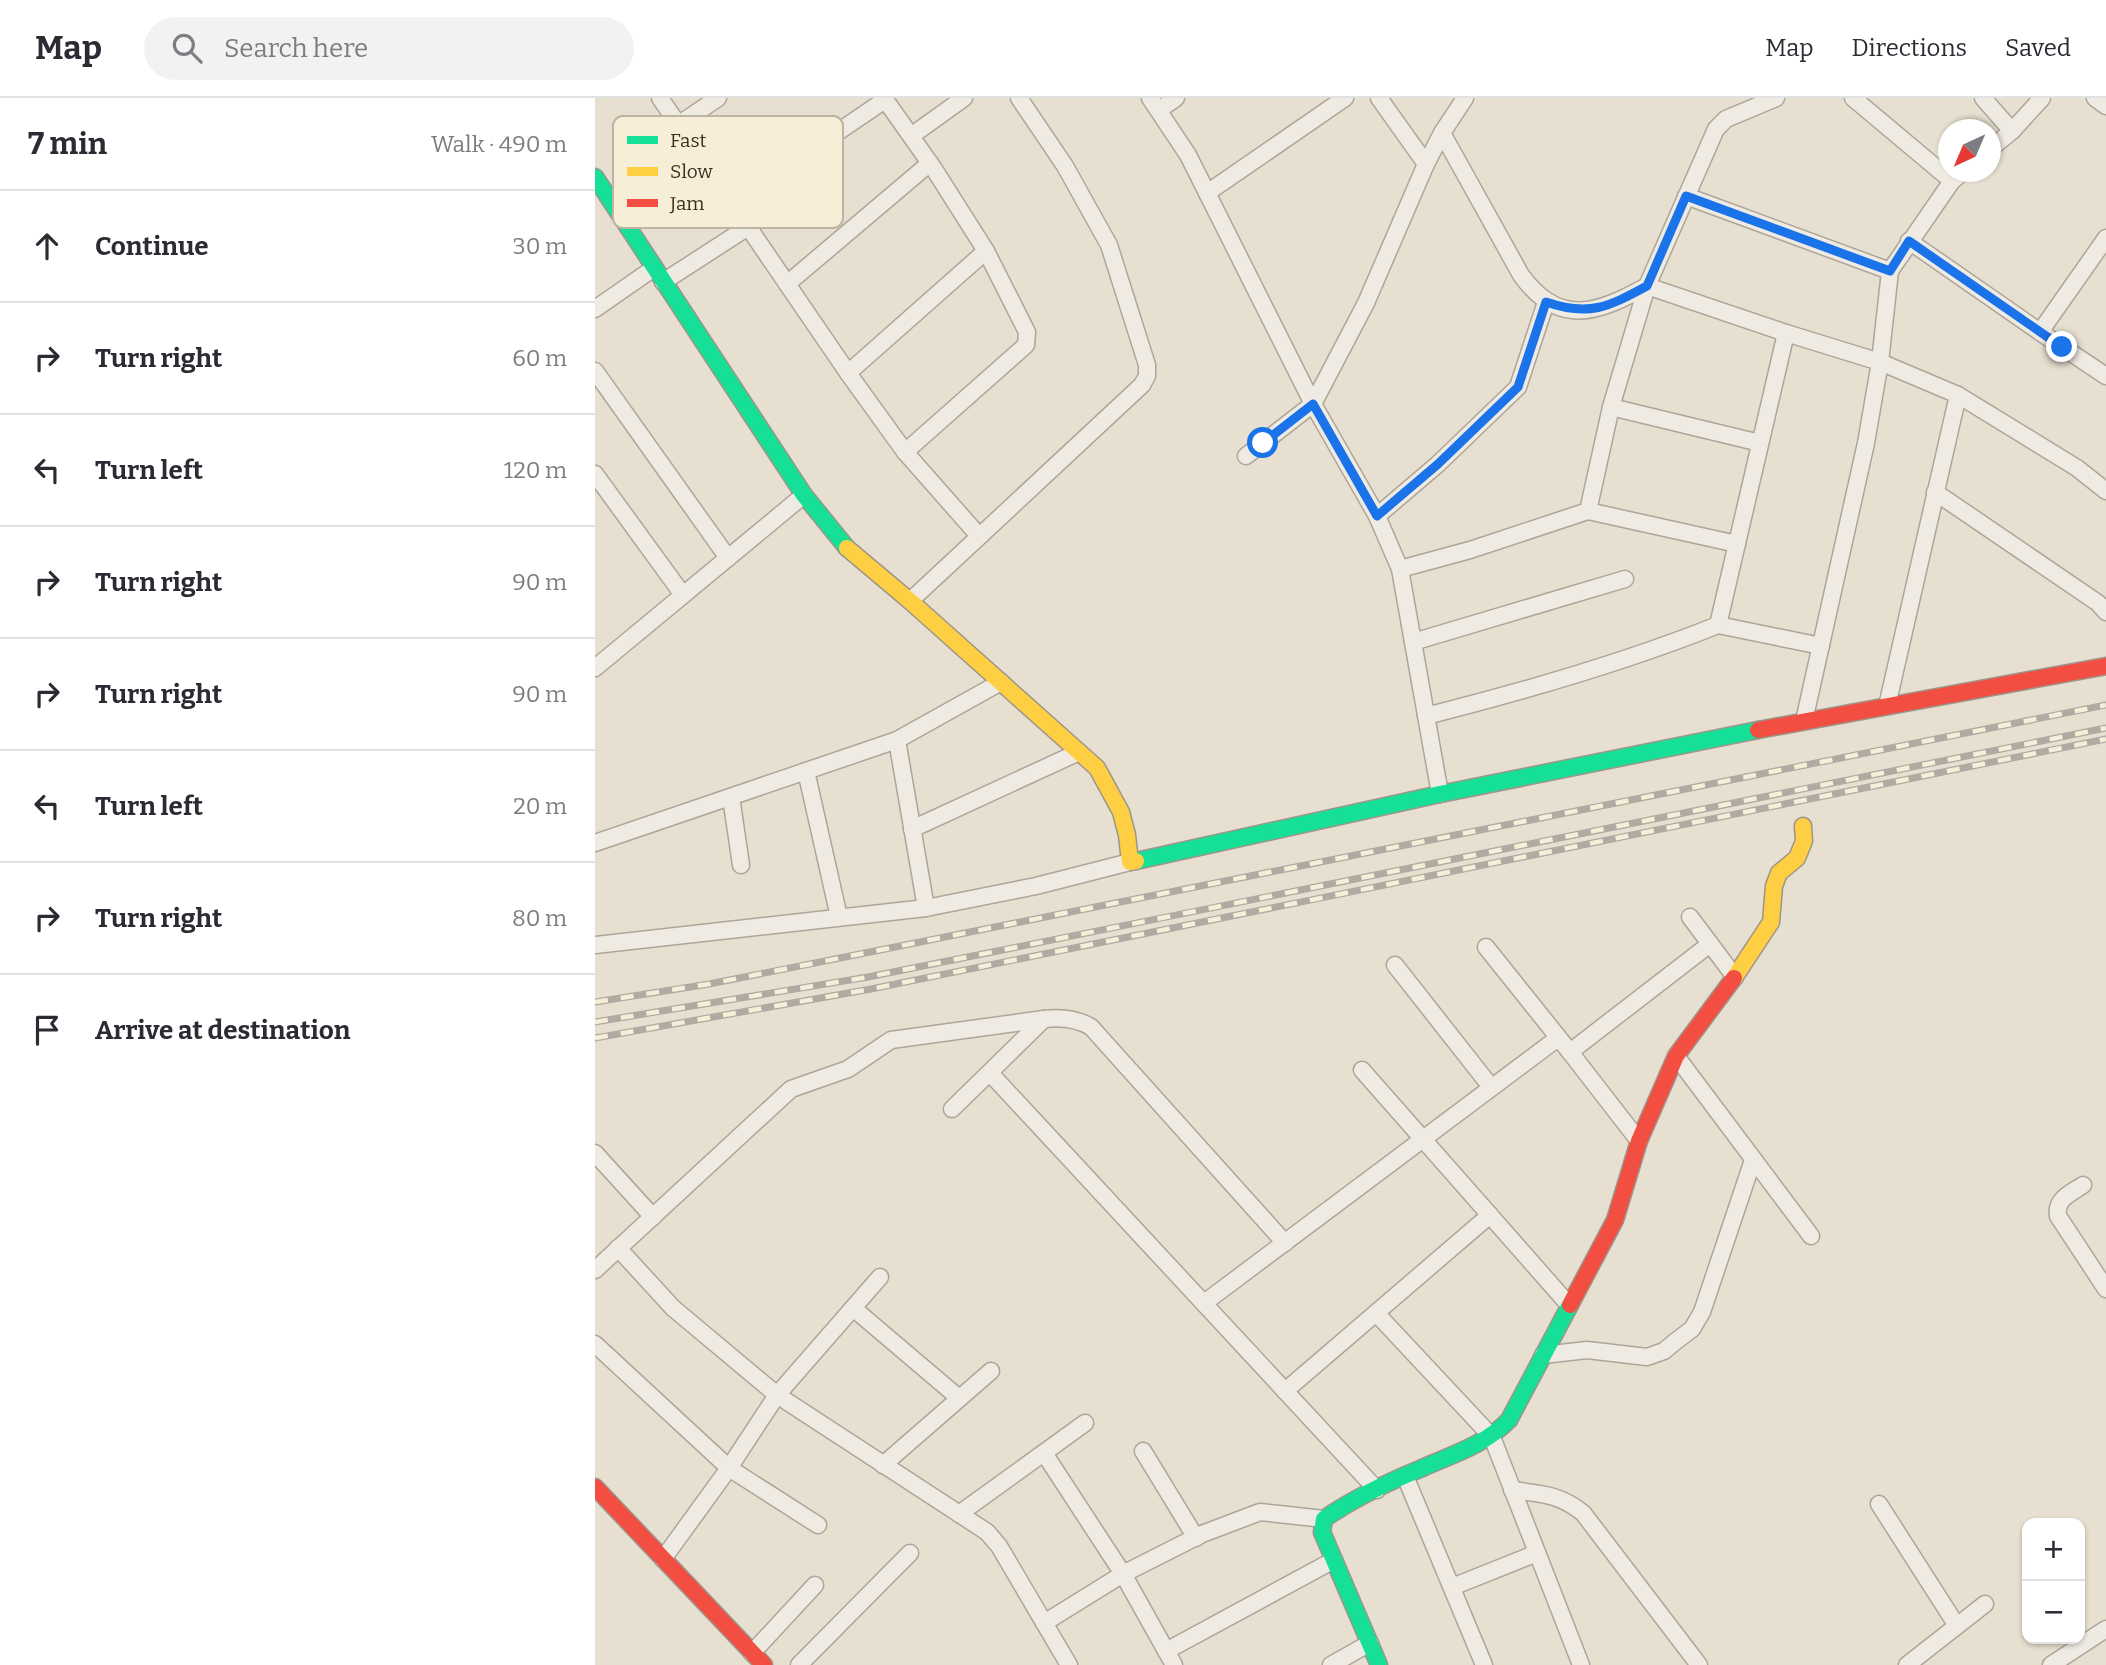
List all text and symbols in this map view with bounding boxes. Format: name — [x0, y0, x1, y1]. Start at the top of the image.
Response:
search box — [144, 17, 634, 80]
text: Map — [35, 28, 102, 68]
icon: search — [168, 29, 206, 67]
text: Search here — [224, 33, 368, 64]
text: Map — [1765, 34, 1814, 62]
text: Directions — [1852, 34, 1967, 62]
text: Saved — [2005, 34, 2071, 62]
legend — [613, 116, 843, 228]
north arrow — [1938, 119, 2001, 182]
text: 7 min — [28, 126, 107, 162]
text: Fast — [670, 129, 707, 152]
text: Walk · 490 m — [431, 130, 567, 158]
text: Slow — [670, 160, 713, 183]
text: Jam — [669, 192, 704, 215]
icon: ahead — [28, 227, 66, 265]
text: Continue — [95, 231, 209, 262]
text: 30 m — [513, 232, 567, 260]
route end — [2046, 331, 2077, 362]
icon: right — [28, 339, 66, 377]
text: Turn right — [95, 343, 222, 374]
text: 60 m — [512, 344, 567, 372]
route start — [1247, 427, 1278, 458]
icon: left — [28, 451, 66, 489]
text: Turn left — [95, 455, 203, 486]
text: 120 m — [504, 456, 567, 484]
icon: right — [28, 563, 66, 601]
text: Turn right — [95, 567, 222, 598]
text: 90 m — [512, 568, 567, 596]
icon: right — [28, 675, 66, 713]
text: Turn right — [95, 679, 222, 710]
text: 90 m — [512, 680, 567, 708]
icon: left — [28, 787, 66, 825]
text: Turn left — [95, 791, 203, 822]
text: 20 m — [513, 792, 567, 820]
icon: right — [28, 899, 66, 937]
text: Turn right — [95, 903, 222, 934]
text: 80 m — [512, 904, 567, 932]
icon: arrive — [28, 1011, 66, 1049]
text: Arrive at destination — [95, 1015, 350, 1046]
map controls — [2022, 1518, 2085, 1644]
button: + — [2022, 1518, 2085, 1581]
button: − — [2022, 1581, 2085, 1644]

